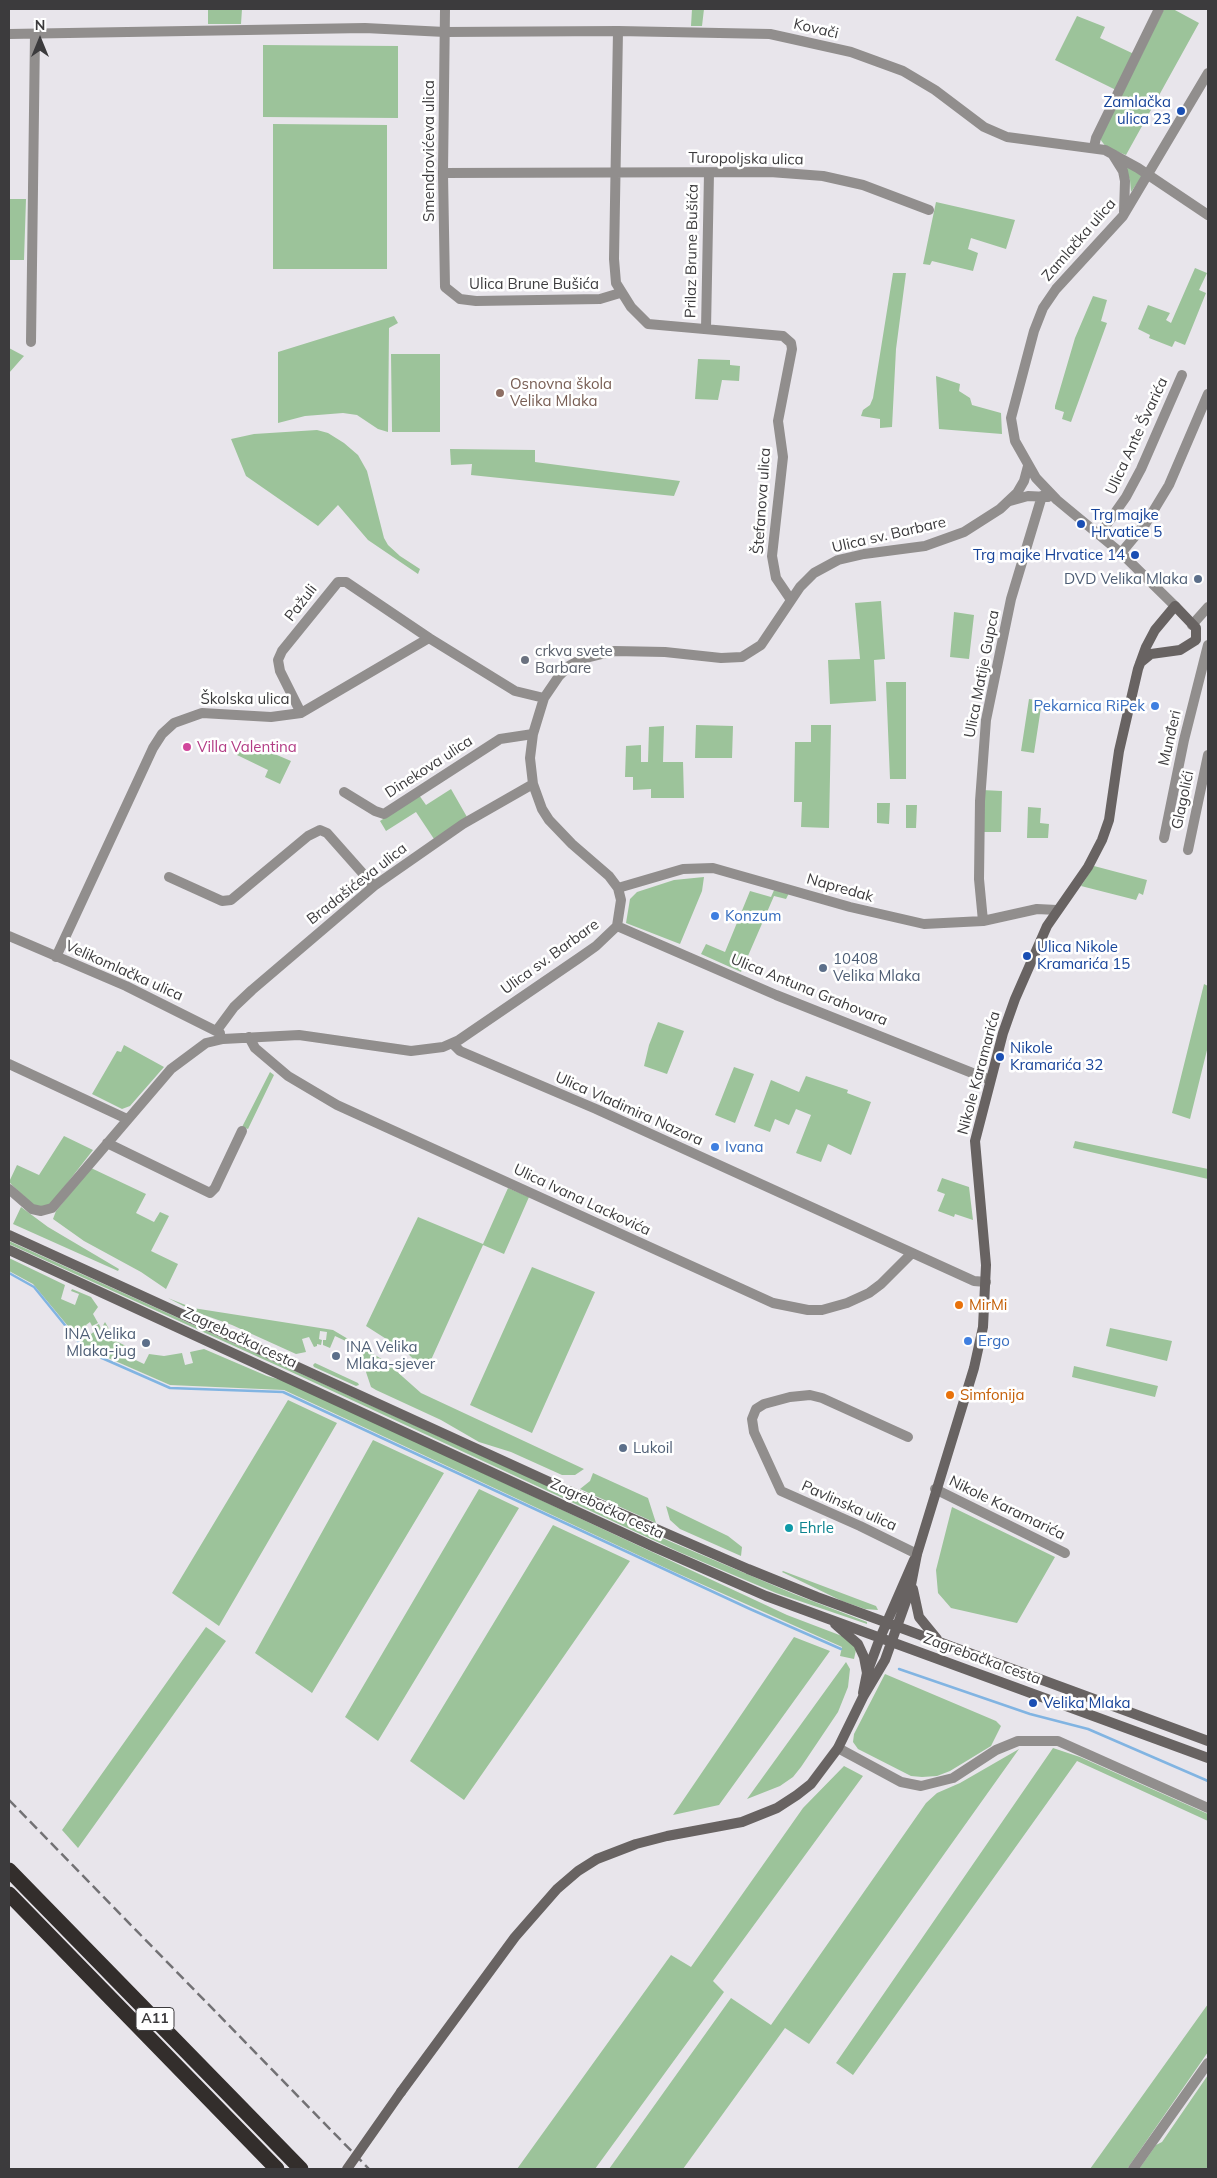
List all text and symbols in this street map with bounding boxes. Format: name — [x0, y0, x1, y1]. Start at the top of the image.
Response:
north arrow — [15, 15, 65, 65]
street label: Kovači — [792, 15, 840, 43]
text: N — [35, 16, 45, 34]
street label: Smendrovićeva ulica — [420, 80, 438, 222]
place label: Zamlačka ulica 23 — [1103, 93, 1171, 128]
marker: Zamlačka ulica 23 — [1175, 105, 1187, 117]
street label: Turopoljska ulica — [688, 149, 804, 169]
street label: Prilaz Brune Bušića — [682, 184, 702, 318]
street label: Zamlačka ulica — [1038, 195, 1120, 285]
street label: Ulica Brune Bušića — [469, 275, 599, 293]
place label: Osnovna škola Velika Mlaka — [510, 375, 612, 410]
street label: Ulica Ante Švarića — [1102, 375, 1172, 497]
marker: Osnovna škola Velika Mlaka — [494, 387, 506, 399]
street label: Štefanova ulica — [749, 447, 775, 555]
place label: Trg majke Hrvatice 5 — [1091, 506, 1162, 541]
street label: Ulica sv. Barbare — [830, 513, 948, 557]
marker: Trg majke Hrvatice 5 — [1075, 518, 1087, 530]
place label: Trg majke Hrvatice 14 — [973, 546, 1125, 564]
marker: Trg majke Hrvatice 14 — [1129, 549, 1141, 561]
place label: DVD Velika Mlaka — [1064, 570, 1188, 588]
marker: DVD Velika Mlaka — [1192, 573, 1204, 585]
street label: Pažuli — [281, 581, 321, 625]
street label: Ulica Matije Gupca — [961, 609, 1003, 739]
place label: crkva svete Barbare — [535, 642, 613, 677]
marker: crkva svete Barbare — [519, 654, 531, 666]
street label: Školska ulica — [200, 690, 290, 708]
place label: Pekarnica RiPek — [1033, 697, 1145, 715]
marker: Pekarnica RiPek — [1149, 700, 1161, 712]
street label: Munđeri — [1155, 708, 1185, 768]
street label: Dinekova ulica — [382, 732, 476, 802]
place label: Villa Valentina — [197, 738, 297, 756]
marker: Villa Valentina — [181, 741, 193, 753]
street label: Glagolići — [1168, 769, 1198, 831]
street label: Bradašićeva ulica — [303, 839, 411, 929]
street label: Napredak — [805, 870, 875, 906]
place label: Konzum — [725, 907, 781, 925]
marker: Konzum — [709, 910, 721, 922]
street label: Ulica sv. Barbare — [498, 916, 602, 998]
street label: Velikomlačka ulica — [62, 937, 186, 1005]
place label: Ulica Nikole Kramarića 15 — [1037, 938, 1130, 973]
street label: Ulica Antuna Grahovara — [728, 950, 890, 1030]
place label: 10408 Velika Mlaka — [833, 950, 921, 985]
marker: Ulica Nikole Kramarića 15 — [1021, 950, 1033, 962]
marker: 10408 Velika Mlaka — [817, 962, 829, 974]
street label: Nikole Karamarića — [954, 1009, 1004, 1137]
place label: Nikole Kramarića 32 — [1010, 1039, 1103, 1074]
marker: Nikole Kramarića 32 — [994, 1051, 1006, 1063]
street label: Ulica Vladimira Nazora — [552, 1068, 706, 1150]
place label: Ivana — [725, 1138, 763, 1156]
marker: Ivana — [709, 1141, 721, 1153]
street label: Ulica Ivana Lackovića — [511, 1160, 653, 1240]
place label: MirMi — [969, 1296, 1007, 1314]
marker: MirMi — [953, 1299, 965, 1311]
street label: Zagrebačka cesta — [180, 1304, 300, 1372]
place label: INA Velika Mlaka-jug — [64, 1325, 136, 1360]
place label: Ergo — [978, 1332, 1010, 1350]
marker: Ergo — [962, 1335, 974, 1347]
marker: INA Velika Mlaka-jug — [140, 1337, 152, 1349]
place label: INA Velika Mlaka-sjever — [346, 1338, 435, 1373]
marker: INA Velika Mlaka-sjever — [330, 1350, 342, 1362]
place label: Simfonija — [960, 1386, 1024, 1404]
marker: Simfonija — [944, 1389, 956, 1401]
place label: Lukoil — [633, 1439, 673, 1457]
marker: Lukoil — [617, 1442, 629, 1454]
street label: Nikole Karamarića — [946, 1472, 1068, 1544]
street label: Zagrebačka cesta — [547, 1475, 667, 1543]
street label: Pavlinska ulica — [799, 1477, 899, 1535]
place label: Ehrle — [799, 1519, 834, 1537]
marker: Ehrle — [783, 1522, 795, 1534]
street label: Zagrebačka cesta — [921, 1629, 1043, 1689]
place label: Velika Mlaka — [1043, 1694, 1131, 1712]
marker: Velika Mlaka — [1027, 1697, 1039, 1709]
road number: A11 — [136, 2008, 174, 2030]

